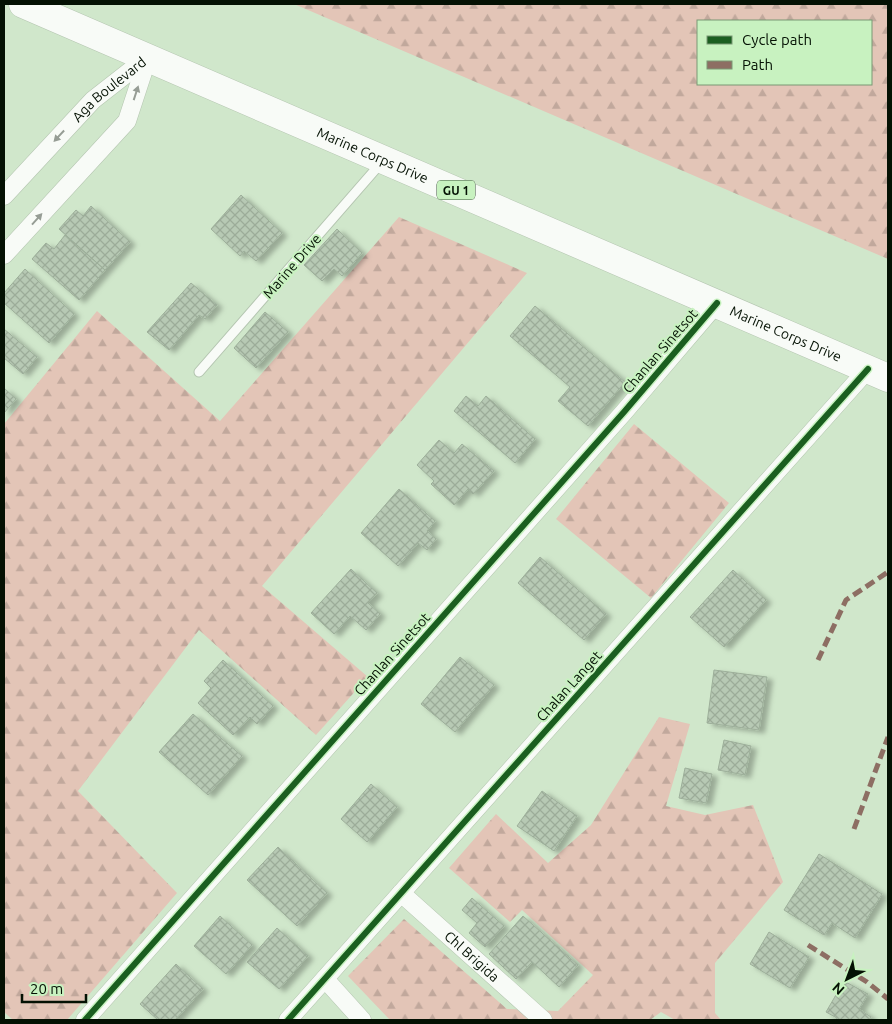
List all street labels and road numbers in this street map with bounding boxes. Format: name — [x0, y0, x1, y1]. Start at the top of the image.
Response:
street label: Aga Boulevard — [69, 54, 149, 125]
street label: Marine Corps Drive — [315, 124, 431, 186]
road number: GU 1 — [437, 180, 475, 200]
street label: Marine Drive — [260, 231, 324, 301]
street label: Marine Corps Drive — [728, 303, 844, 365]
street label: Chanlan Sinetsot — [619, 306, 701, 396]
street label: Chanlan Sinetsot — [351, 609, 434, 699]
street label: Chalan Langet — [533, 647, 605, 725]
street label: Chl Brigida — [441, 928, 502, 985]

